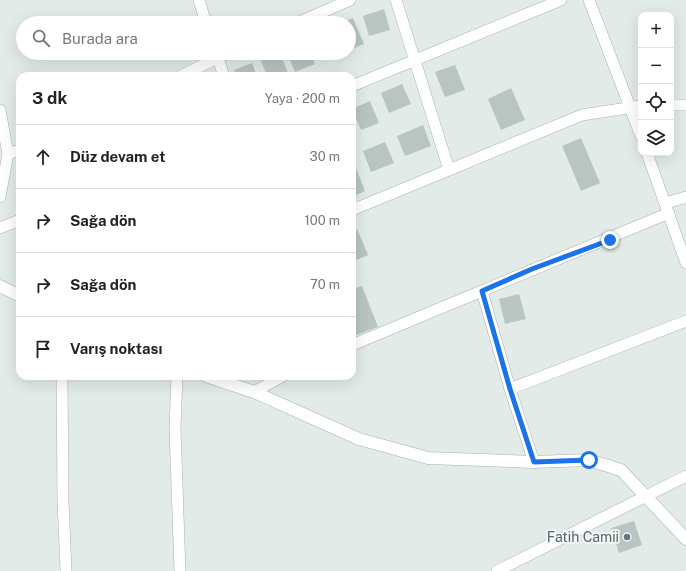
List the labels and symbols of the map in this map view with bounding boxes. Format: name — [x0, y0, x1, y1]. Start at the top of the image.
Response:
route end — [601, 231, 619, 249]
route start — [580, 451, 598, 469]
place label: Fatih Camii — [547, 529, 619, 545]
marker: Fatih Camii — [622, 532, 632, 542]

